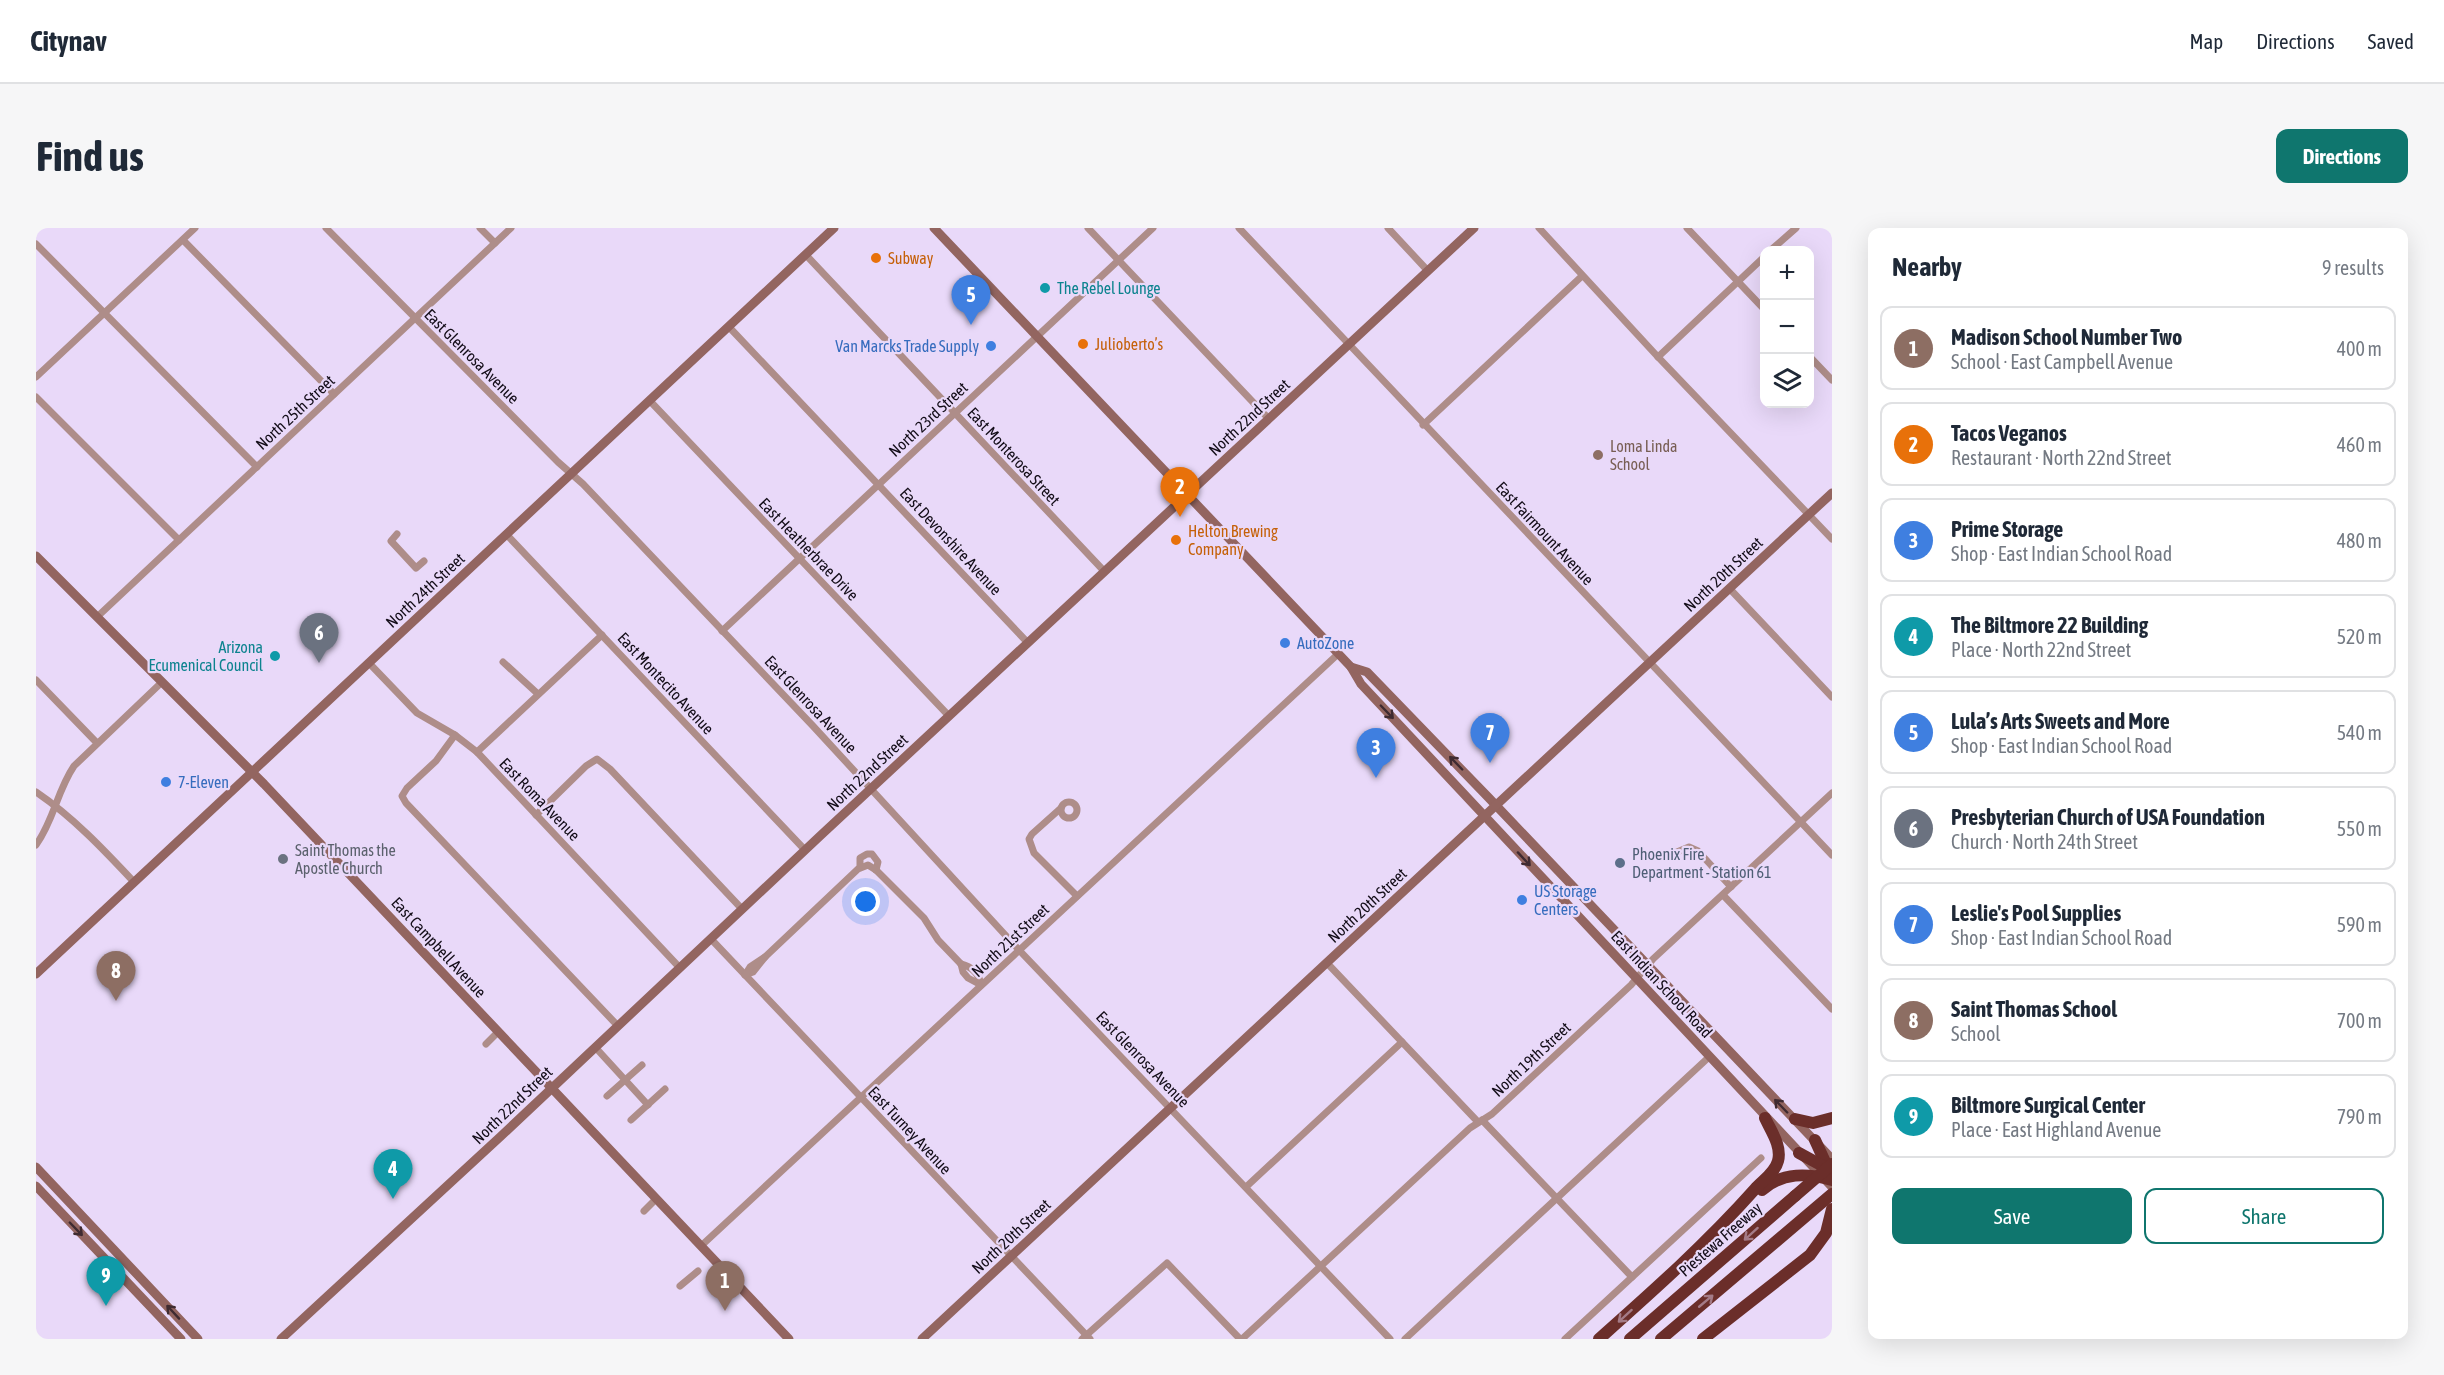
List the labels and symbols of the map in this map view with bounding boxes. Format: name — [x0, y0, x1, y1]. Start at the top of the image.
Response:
place label: Subway — [888, 249, 934, 268]
marker: Subway — [869, 251, 883, 265]
pin: 5 — [952, 276, 990, 325]
place label: The Rebel Lounge — [1057, 279, 1161, 298]
marker: The Rebel Lounge — [1038, 281, 1052, 295]
street label: East Glenrosa Avenue — [421, 305, 523, 407]
place label: Julioberto’s — [1095, 335, 1163, 353]
place label: Van Marcks Trade Supply — [835, 337, 979, 356]
marker: Julioberto’s — [1076, 337, 1090, 351]
marker: Van Marcks Trade Supply — [984, 339, 998, 353]
street label: North 25th Street — [252, 371, 338, 453]
street label: North 22nd Street — [1205, 375, 1293, 459]
street label: North 23rd Street — [885, 378, 971, 460]
street label: East Monterosa Street — [964, 403, 1064, 509]
place label: Loma Linda School — [1610, 437, 1678, 473]
marker: Loma Linda School — [1591, 448, 1605, 462]
pin: 2 — [1160, 468, 1200, 517]
street label: East Fairmount Avenue — [1493, 478, 1597, 588]
street label: East Devonshire Avenue — [897, 484, 1005, 598]
street label: East Heatherbrae Drive — [756, 494, 862, 604]
place label: Helton Brewing Company — [1188, 522, 1278, 559]
marker: Helton Brewing Company — [1169, 533, 1183, 547]
street label: North 20th Street — [1680, 533, 1766, 615]
street label: North 24th Street — [382, 549, 468, 631]
pin: 6 — [300, 614, 338, 663]
street label: East Montecito Avenue — [614, 628, 718, 738]
place label: AutoZone — [1297, 634, 1354, 652]
marker: AutoZone — [1278, 636, 1292, 650]
place label: Arizona Ecumenical Council — [148, 638, 264, 674]
marker: Arizona Ecumenical Council — [268, 649, 282, 663]
street label: East Glenrosa Avenue — [761, 652, 861, 756]
one-way arrow — [1380, 705, 1395, 720]
pin: 7 — [1470, 714, 1510, 763]
pin: 3 — [1356, 728, 1396, 778]
street label: North 22nd Street — [823, 730, 911, 814]
street label: East Roma Avenue — [496, 754, 584, 844]
one-way arrow — [1448, 756, 1463, 771]
place label: 7-Eleven — [178, 773, 229, 791]
marker: 7-Eleven — [159, 775, 173, 789]
place label: Saint Thomas the Apostle Church — [295, 841, 396, 878]
place label: Phoenix Fire Department - Station 61 — [1632, 845, 1772, 882]
one-way arrow — [1517, 851, 1532, 866]
marker: Saint Thomas the Apostle Church — [276, 852, 290, 866]
marker: Phoenix Fire Department - Station 61 — [1613, 856, 1627, 870]
street label: North 20th Street — [1324, 864, 1410, 946]
place label: US Storage Centers — [1534, 882, 1597, 918]
your location — [851, 887, 880, 916]
street label: East Campbell Avenue — [387, 893, 490, 1001]
marker: US Storage Centers — [1515, 893, 1529, 907]
street label: North 21st Street — [968, 900, 1053, 980]
street label: East Indian School Road — [1608, 927, 1716, 1041]
pin: 8 — [96, 952, 136, 1001]
street label: East Glenrosa Avenue — [1093, 1007, 1193, 1111]
street label: North 19th Street — [1488, 1018, 1574, 1100]
street label: North 22nd Street — [468, 1062, 556, 1148]
street label: East Turney Avenue — [864, 1082, 955, 1178]
one-way arrow — [1774, 1098, 1789, 1113]
pin: 4 — [374, 1150, 412, 1199]
street label: North 20th Street — [968, 1195, 1054, 1277]
street label: Piestewa Freeway — [1675, 1198, 1766, 1280]
one-way arrow — [69, 1221, 84, 1236]
one-way arrow — [1743, 1227, 1758, 1241]
pin: 9 — [86, 1256, 126, 1306]
pin: 1 — [706, 1262, 744, 1311]
one-way arrow — [1698, 1294, 1713, 1308]
one-way arrow — [166, 1304, 180, 1319]
one-way arrow — [1617, 1309, 1632, 1323]

